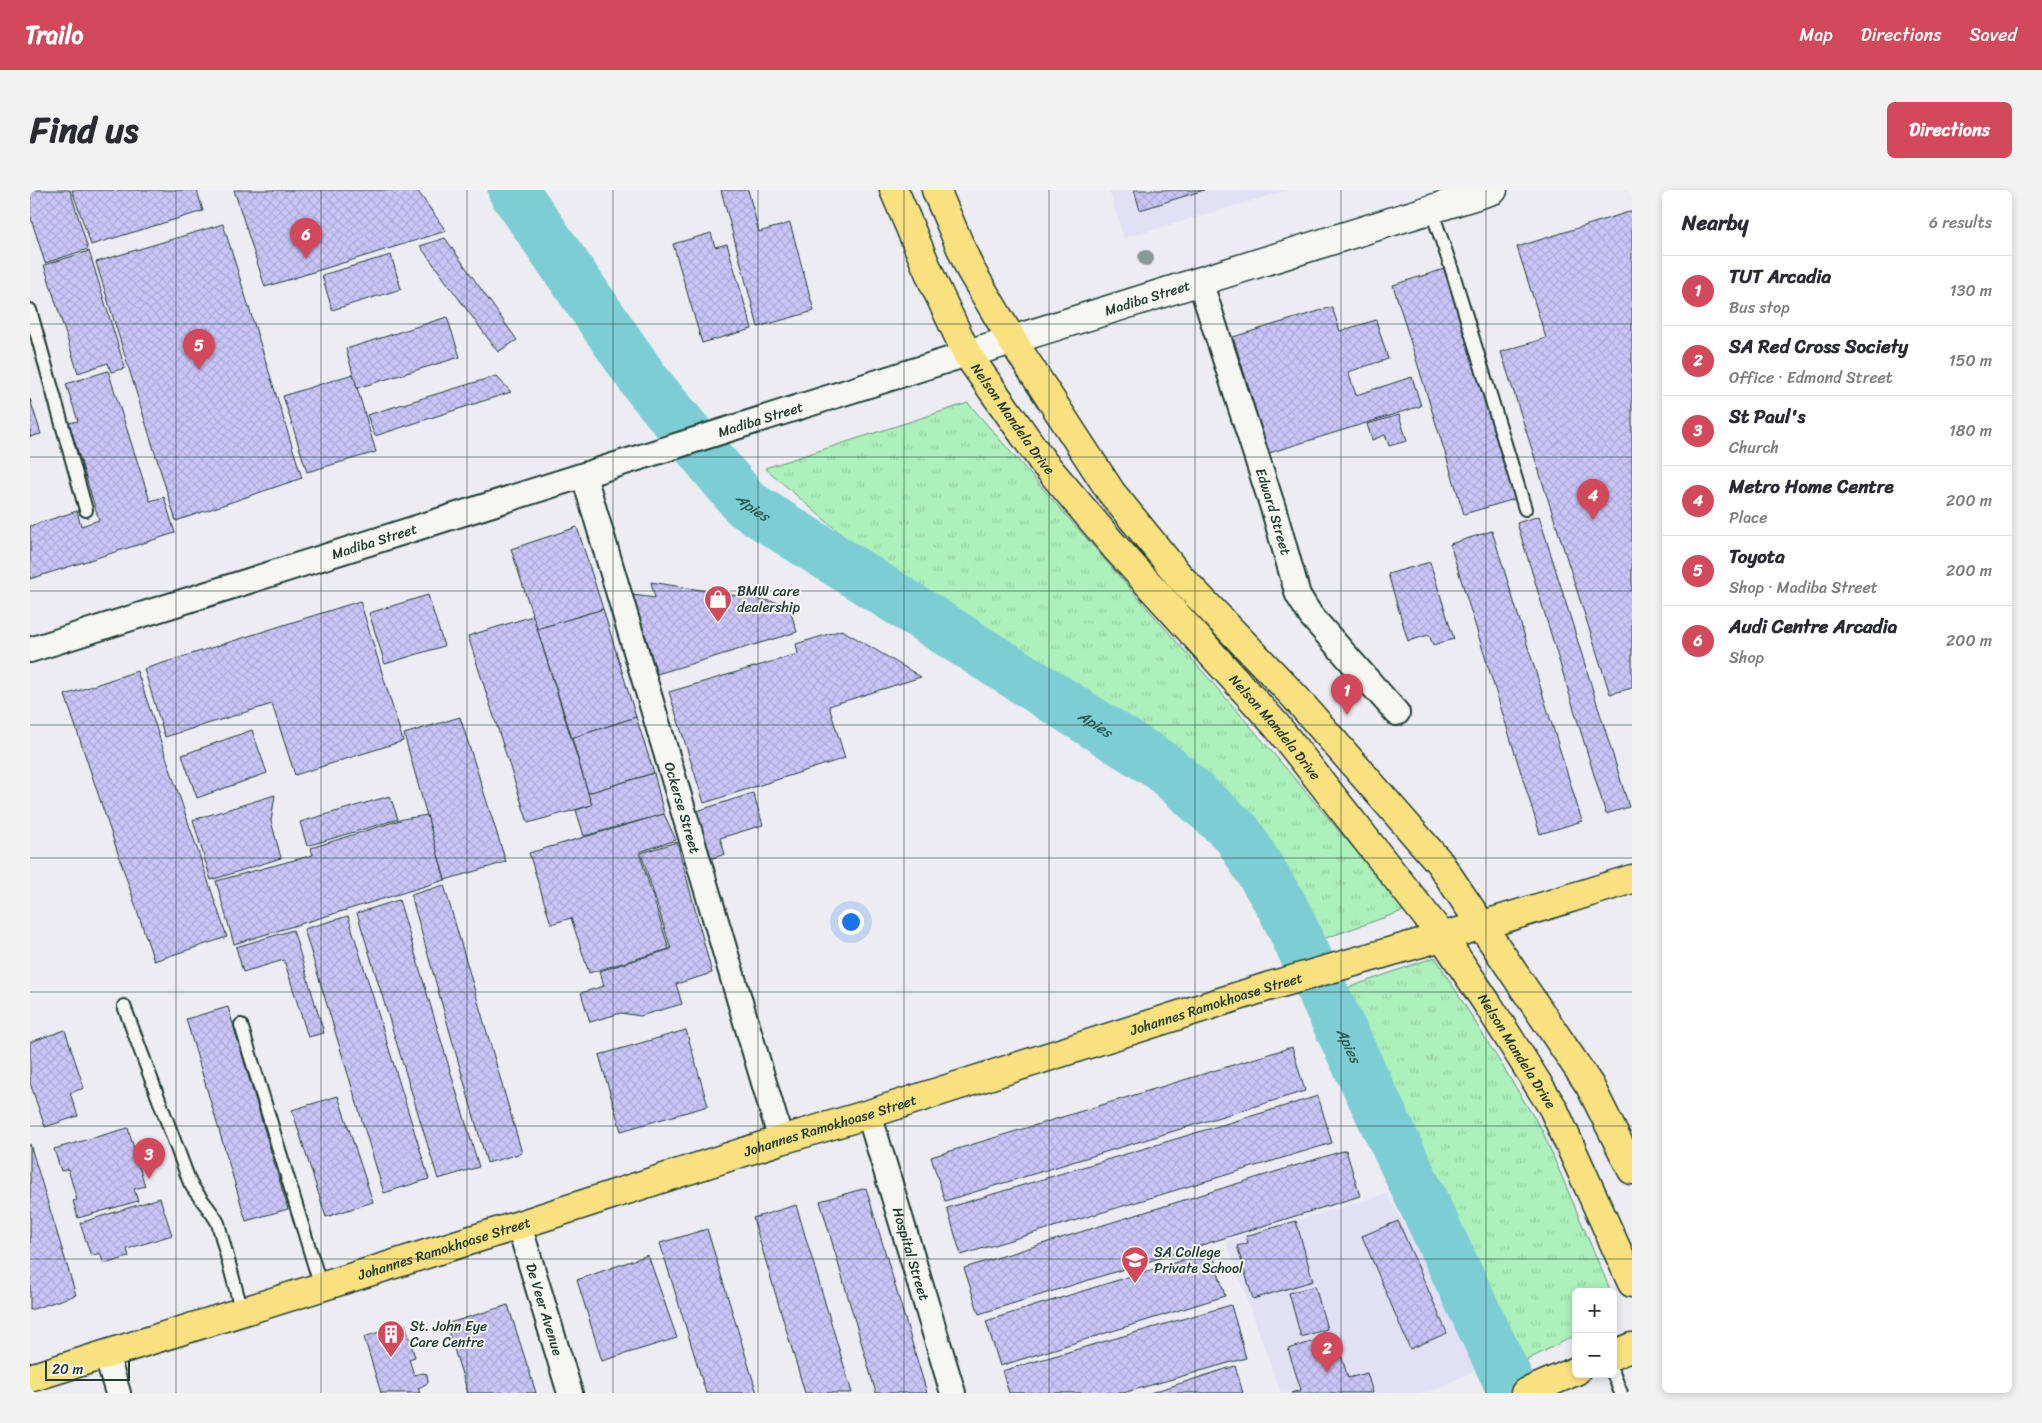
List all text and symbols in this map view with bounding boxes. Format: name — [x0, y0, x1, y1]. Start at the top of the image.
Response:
text: Trailo — [25, 14, 83, 56]
text: Map — [1800, 19, 1833, 51]
text: Directions — [1861, 19, 1942, 51]
text: Saved — [1970, 19, 2017, 51]
text: Find us — [30, 99, 138, 161]
button: Directions — [1887, 102, 2012, 158]
text: Nearby — [1682, 204, 1748, 242]
text: 6 results — [1929, 208, 1992, 237]
pin: 6 — [290, 218, 322, 259]
text: TUT Arcadia — [1729, 260, 1831, 293]
street label: Madiba Street — [1101, 273, 1193, 323]
text: 1 — [1695, 276, 1701, 305]
text: 130 m — [1950, 276, 1992, 305]
text: Bus stop — [1729, 293, 1790, 322]
pin: 5 — [183, 329, 215, 370]
text: SA Red Cross Society — [1729, 330, 1908, 363]
text: 2 — [1693, 346, 1703, 375]
text: 150 m — [1949, 346, 1992, 375]
street label: Nelson Mandela Drive — [964, 358, 1061, 481]
text: Office · Edmond Street — [1729, 363, 1893, 392]
street label: Madiba Street — [714, 394, 806, 445]
text: St Paul's — [1729, 400, 1805, 433]
text: 3 — [1694, 416, 1702, 445]
text: 180 m — [1949, 416, 1992, 445]
text: Church — [1729, 433, 1779, 462]
street label: Edward Street — [1248, 465, 1298, 558]
text: Metro Home Centre — [1729, 470, 1894, 503]
pin: 4 — [1577, 479, 1609, 520]
text: 4 — [1693, 486, 1703, 515]
text: 200 m — [1946, 486, 1992, 515]
water label: Apies — [729, 487, 777, 530]
text: Place — [1729, 503, 1768, 532]
street label: Madiba Street — [328, 516, 420, 567]
text: Toyota — [1729, 540, 1785, 573]
text: 5 — [1693, 556, 1703, 585]
text: 200 m — [1946, 556, 1992, 585]
text: Shop · Madiba Street — [1729, 573, 1878, 602]
place label: BMW care dealership — [737, 579, 801, 620]
shop icon: BMW care dealership — [703, 584, 733, 623]
text: Audi Centre Arcadia — [1729, 610, 1897, 643]
text: 6 — [1693, 626, 1703, 655]
text: 200 m — [1946, 626, 1992, 655]
text: Shop — [1729, 643, 1764, 672]
street label: Nelson Mandela Drive — [1223, 668, 1327, 786]
pin: 1 — [1331, 674, 1363, 715]
water label: Apies — [1072, 703, 1119, 746]
street label: Ockerse Street — [657, 759, 708, 857]
your location — [838, 909, 864, 935]
street label: Johannes Ramokhoase Street — [1126, 965, 1306, 1043]
street label: Nelson Mandela Drive — [1471, 988, 1563, 1114]
water label: Apies — [1329, 1023, 1369, 1070]
street label: Johannes Ramokhoase Street — [739, 1087, 920, 1164]
pin: 3 — [133, 1138, 165, 1179]
street label: Hospital Street — [885, 1204, 937, 1304]
street label: Johannes Ramokhoase Street — [354, 1210, 534, 1287]
place label: SA College Private School — [1154, 1240, 1244, 1281]
school or university icon: SA College Private School — [1120, 1245, 1150, 1284]
street label: De Veer Avenue — [519, 1260, 570, 1359]
map controls — [1572, 1288, 1617, 1378]
button: + — [1572, 1288, 1617, 1333]
place label: St. John Eye Care Centre — [410, 1314, 487, 1355]
building icon: St. John Eye Care Centre — [376, 1319, 406, 1358]
pin: 2 — [1311, 1332, 1343, 1373]
button: − — [1572, 1333, 1617, 1378]
text: 20 m — [52, 1357, 83, 1382]
scale bar — [45, 1358, 130, 1381]

